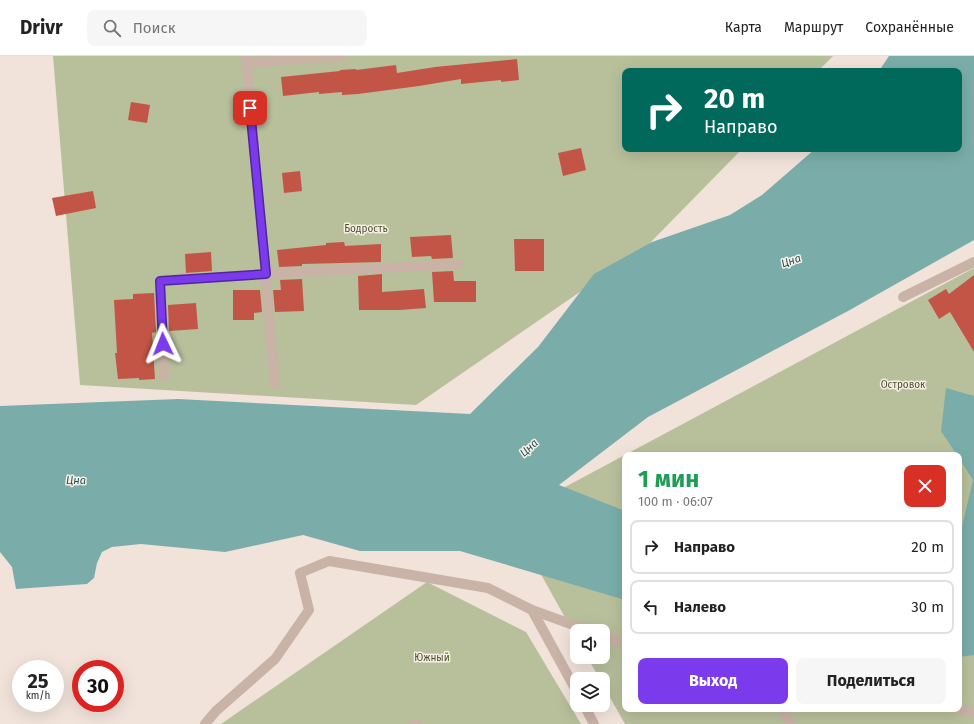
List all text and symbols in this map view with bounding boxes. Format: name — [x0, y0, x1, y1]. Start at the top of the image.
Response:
search box — [87, 10, 367, 46]
text: Drivr — [20, 16, 63, 39]
icon: search — [101, 17, 123, 39]
text: Поиск — [133, 19, 176, 37]
text: Карта — [725, 19, 762, 36]
text: Маршрут — [784, 19, 843, 36]
text: Сохранённые — [865, 19, 954, 36]
text: 20 m — [704, 82, 765, 115]
icon: right — [638, 84, 690, 136]
pin — [233, 91, 267, 125]
icon: arrive — [239, 97, 261, 119]
text: Направо — [704, 116, 778, 138]
park label: Бодрость — [344, 223, 388, 235]
water label: Цна — [779, 252, 803, 270]
position arrow — [142, 323, 184, 365]
park label: Островок — [881, 379, 926, 391]
water label: Цна — [517, 436, 541, 460]
text: 1 мин — [638, 465, 699, 493]
button: close — [904, 465, 946, 507]
water label: Цна — [66, 474, 86, 487]
text: 100 m · 06:07 — [638, 494, 713, 509]
icon: right — [640, 536, 662, 558]
text: Направо — [674, 538, 735, 556]
text: 20 m — [911, 538, 944, 556]
icon: left — [640, 596, 662, 618]
text: Налево — [674, 598, 726, 616]
text: 30 m — [911, 598, 944, 616]
map controls — [570, 624, 610, 712]
button: sound — [570, 624, 610, 664]
park label: Южный — [414, 652, 450, 664]
button: Выход — [638, 658, 788, 704]
button: Поделиться — [796, 658, 946, 704]
speed limit sign: 30 — [72, 660, 124, 712]
text: 25 — [27, 669, 49, 693]
button: layers — [570, 672, 610, 712]
text: km/h — [26, 690, 50, 702]

